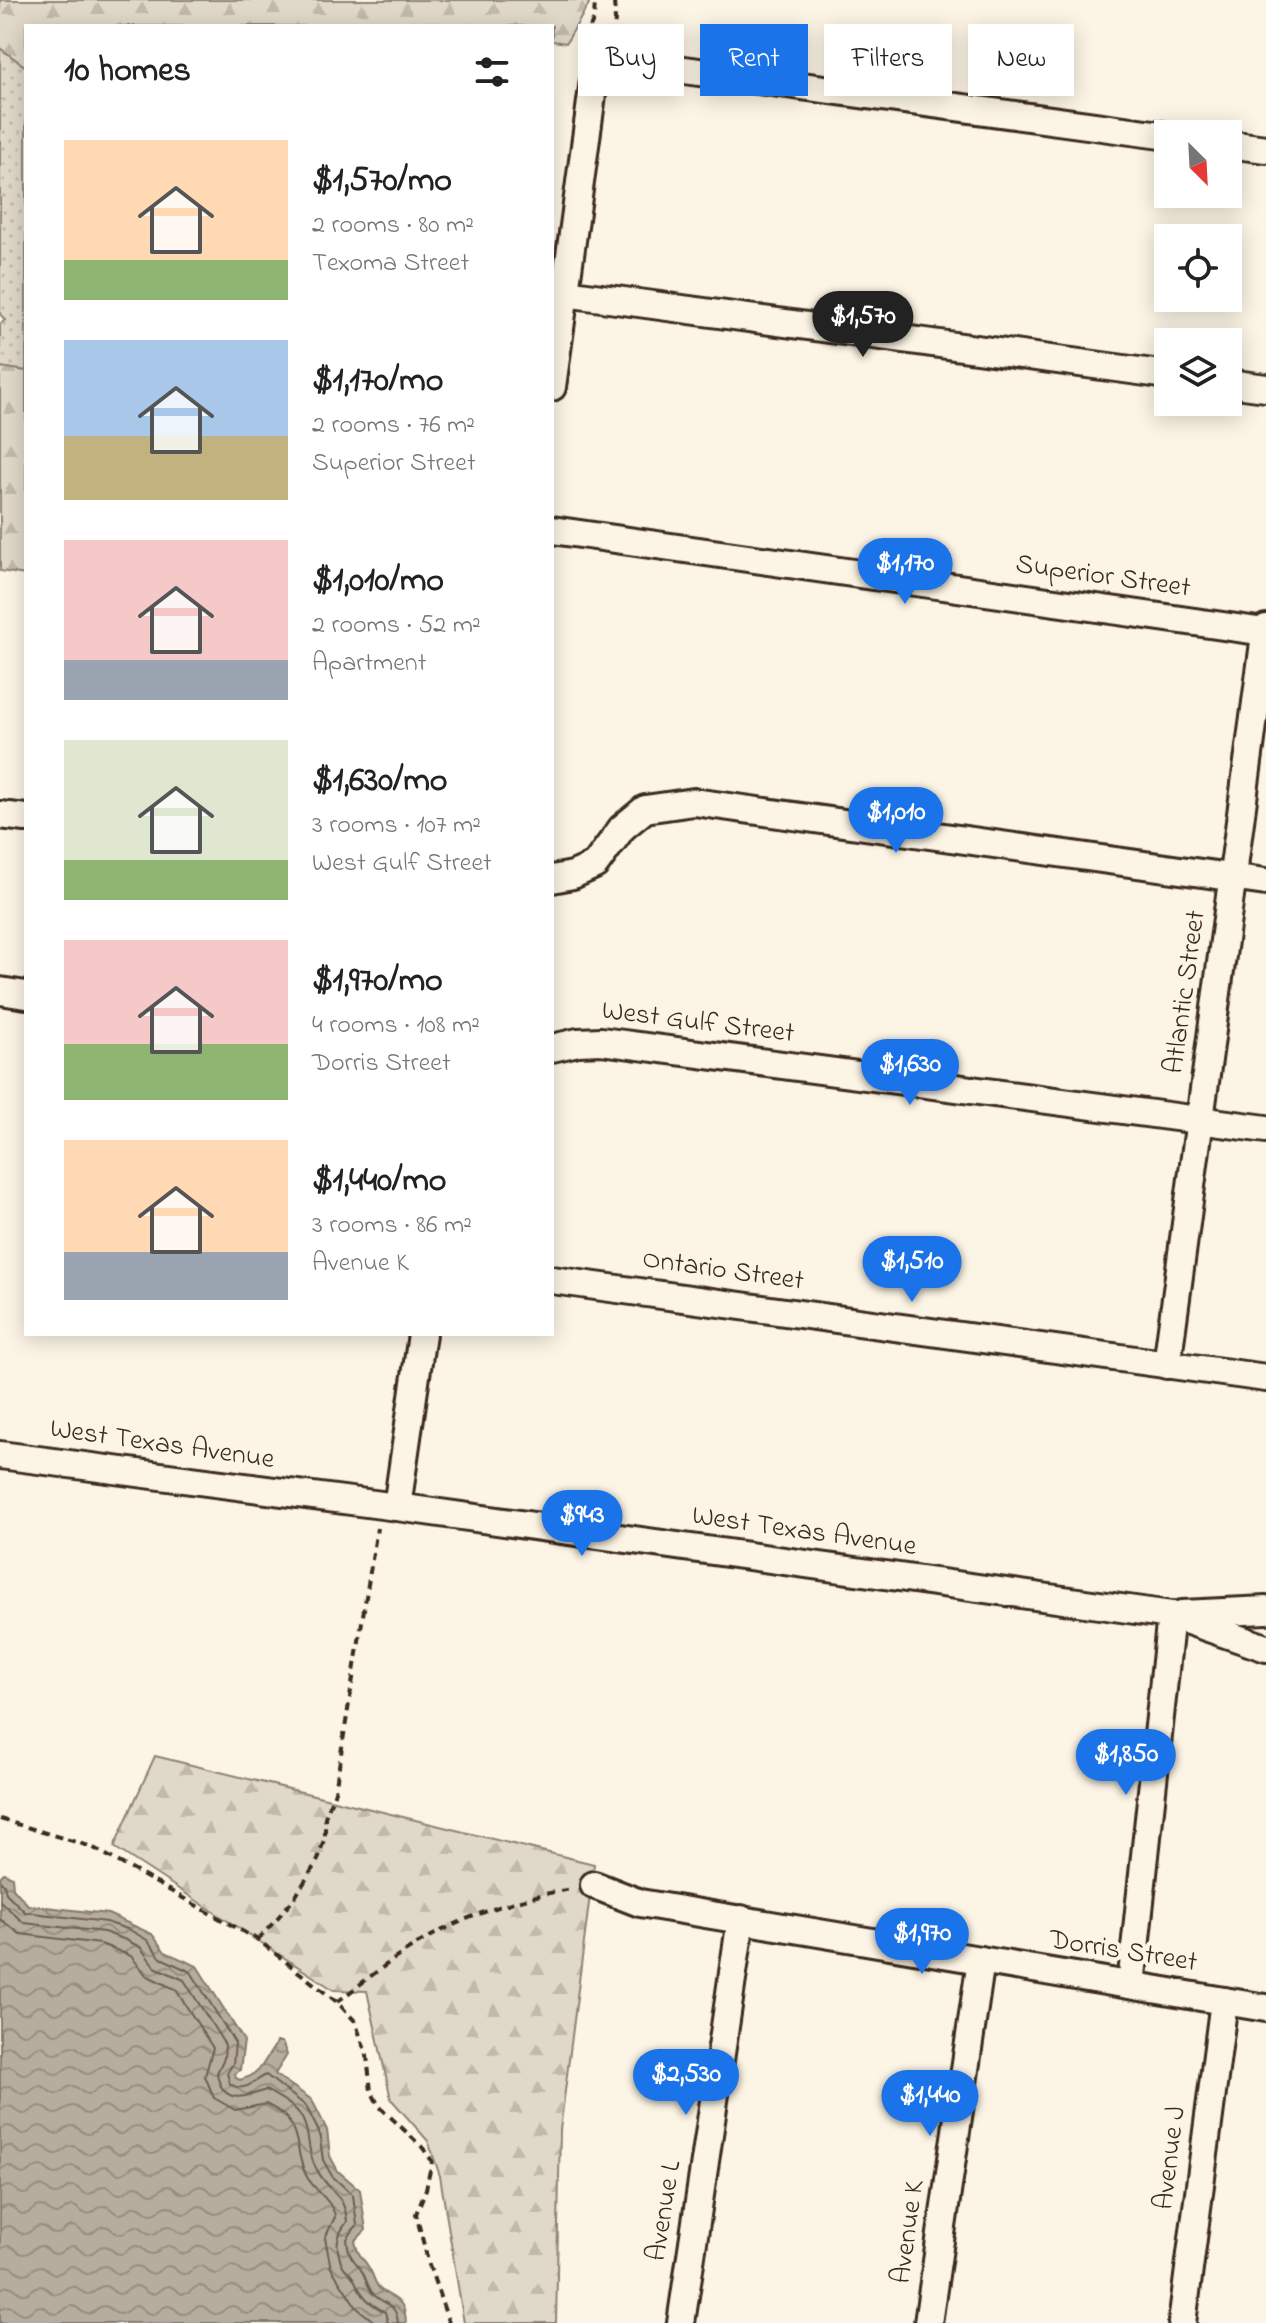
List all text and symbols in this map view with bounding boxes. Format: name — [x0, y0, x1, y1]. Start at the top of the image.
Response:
chip: Buy — [578, 24, 684, 96]
chip: Rent — [700, 24, 808, 96]
chip: Filters — [824, 24, 952, 96]
chip: New — [968, 24, 1074, 96]
text: 10 homes — [64, 47, 191, 97]
icon: filters — [470, 50, 514, 94]
north arrow — [1154, 120, 1242, 208]
map controls — [1154, 120, 1242, 416]
text: $1,570/mo — [312, 157, 452, 207]
icon: home — [128, 172, 224, 268]
text: 2 rooms · 80 m² — [312, 207, 474, 245]
button: locate — [1154, 224, 1242, 312]
text: Texoma Street — [312, 245, 469, 283]
pin: $1,570 — [798, 291, 928, 359]
text: $1,570 — [830, 298, 896, 336]
button: layers — [1154, 328, 1242, 416]
text: $1,170/mo — [312, 357, 443, 407]
icon: home — [128, 372, 224, 468]
text: 2 rooms · 76 m² — [312, 407, 475, 445]
text: Superior Street — [312, 445, 476, 483]
pin: $1,170 — [840, 538, 970, 606]
street label: Superior Street — [1013, 544, 1193, 610]
text: $1,170 — [876, 545, 934, 583]
text: $1,010/mo — [312, 557, 444, 607]
icon: home — [128, 572, 224, 668]
text: 2 rooms · 52 m² — [312, 607, 481, 645]
text: Apartment — [312, 645, 426, 683]
text: $1,630/mo — [312, 757, 448, 807]
icon: home — [128, 772, 224, 868]
pin: $1,010 — [831, 787, 961, 855]
text: $1,010 — [866, 794, 926, 832]
text: 3 rooms · 107 m² — [312, 807, 481, 845]
text: West Gulf Street — [312, 845, 492, 883]
street label: Atlantic Street — [1154, 908, 1218, 1076]
text: $1,970/mo — [312, 957, 443, 1007]
icon: home — [128, 972, 224, 1068]
street label: West Gulf Street — [599, 991, 797, 1055]
text: 4 rooms · 108 m² — [312, 1007, 480, 1045]
pin: $1,630 — [845, 1039, 975, 1107]
text: Dorris Street — [312, 1045, 451, 1083]
text: $1,630 — [879, 1046, 941, 1084]
text: $1,440/mo — [312, 1157, 447, 1207]
icon: home — [128, 1172, 224, 1268]
text: 3 rooms · 86 m² — [312, 1207, 472, 1245]
pin: $1,510 — [847, 1236, 977, 1304]
street label: Ontario Street — [640, 1239, 806, 1303]
text: $1,510 — [881, 1243, 943, 1281]
text: Avenue K — [312, 1245, 409, 1283]
street label: West Texas Avenue — [47, 1409, 277, 1481]
pin: $943 — [535, 1490, 629, 1558]
street label: West Texas Avenue — [689, 1496, 919, 1568]
text: $943 — [559, 1497, 605, 1535]
pin: $1,850 — [1061, 1729, 1191, 1797]
text: $1,850 — [1094, 1736, 1158, 1774]
pin: $1,970 — [857, 1908, 987, 1976]
text: $1,970 — [893, 1915, 951, 1953]
street label: Dorris Street — [1045, 1920, 1200, 1984]
pin: $2,530 — [621, 2049, 751, 2117]
text: $2,530 — [651, 2056, 721, 2094]
pin: $1,440 — [865, 2070, 995, 2138]
text: $1,440 — [899, 2077, 961, 2115]
street label: Avenue J — [1144, 2104, 1198, 2212]
street label: Avenue L — [637, 2157, 693, 2264]
street label: Avenue K — [881, 2177, 937, 2287]

